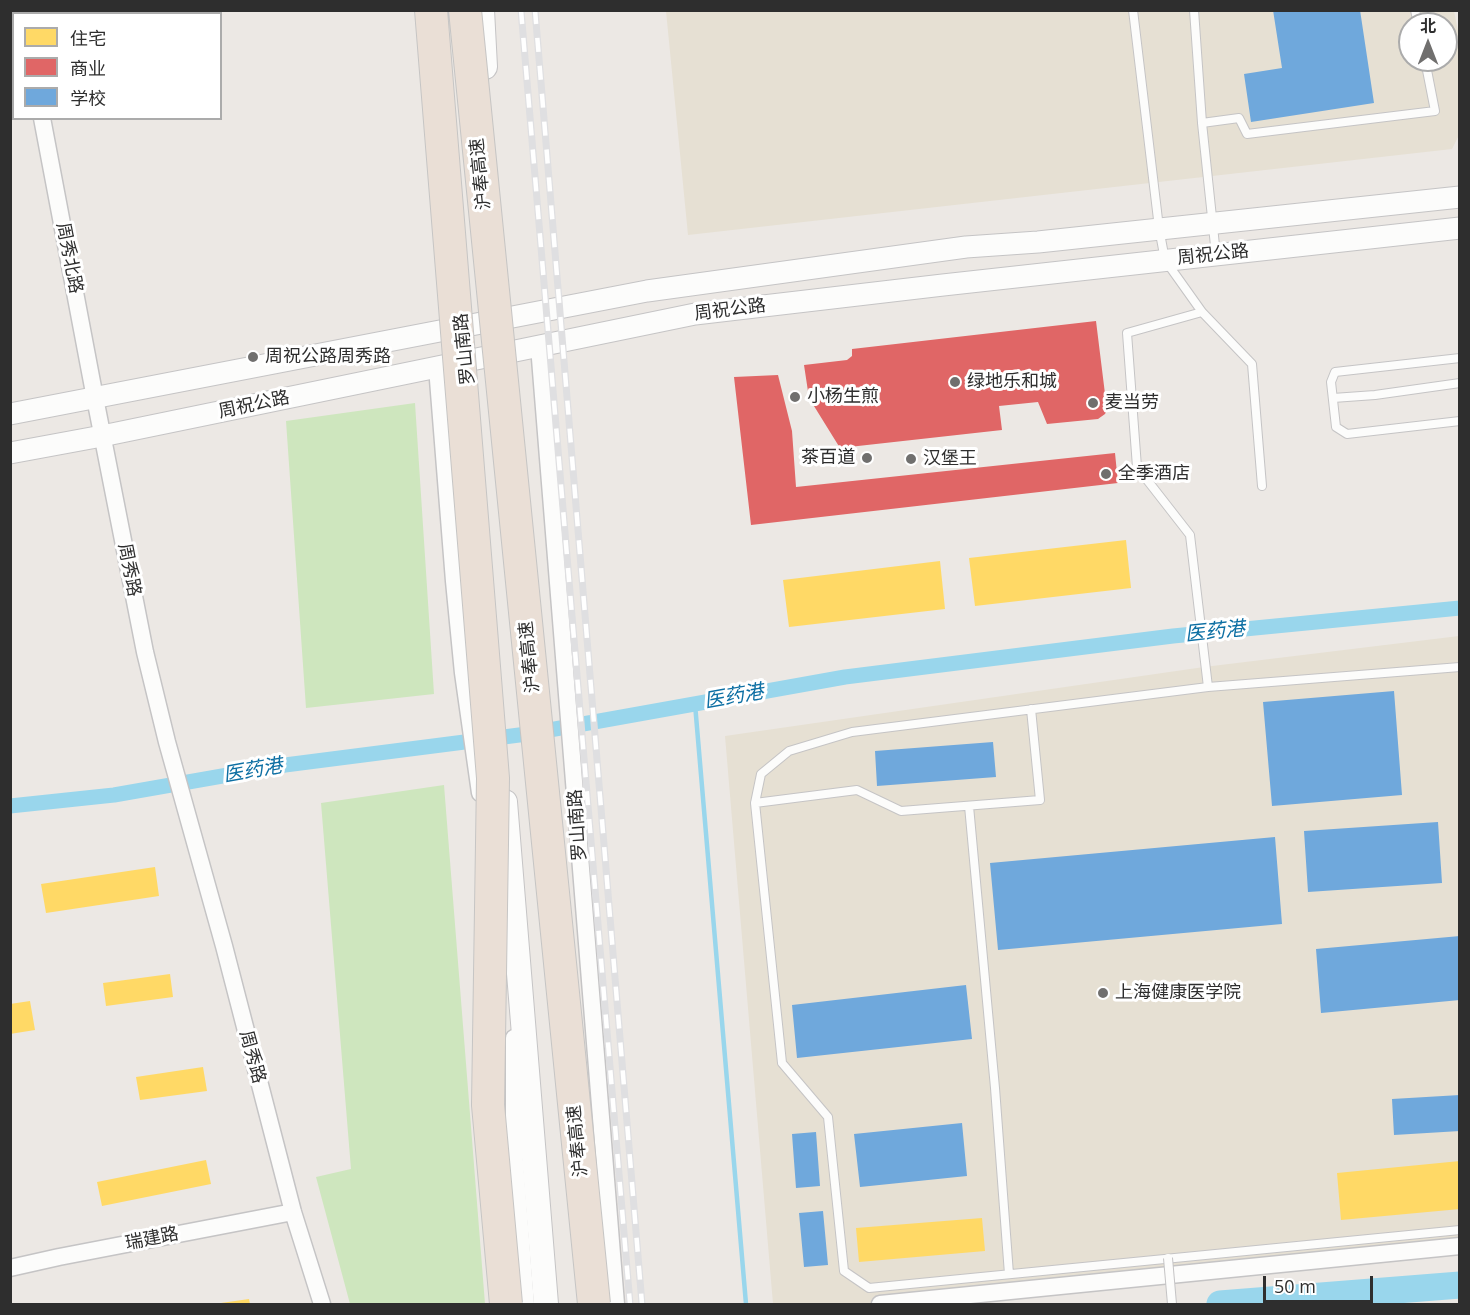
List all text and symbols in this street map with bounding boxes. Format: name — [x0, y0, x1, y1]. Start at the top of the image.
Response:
legend — [12, 12, 222, 120]
north arrow — [1398, 12, 1458, 72]
text: 北 — [1420, 15, 1436, 37]
text: 住宅 — [70, 26, 106, 50]
text: 商业 — [70, 56, 106, 80]
text: 学校 — [70, 86, 106, 110]
street label: 沪奉高速 — [466, 137, 496, 211]
street label: 周秀北路 — [52, 221, 86, 295]
street label: 周祝公路 — [1176, 240, 1250, 270]
street label: 周祝公路 — [693, 295, 767, 325]
street label: 罗山南路 — [450, 312, 480, 386]
place label: 周祝公路周秀路 — [265, 346, 391, 368]
marker: 周祝公路周秀路 — [246, 350, 260, 364]
place label: 绿地乐和城 — [967, 371, 1057, 393]
marker: 绿地乐和城 — [948, 375, 962, 389]
place label: 小杨生煎 — [807, 386, 879, 408]
street label: 周祝公路 — [217, 387, 291, 423]
marker: 小杨生煎 — [788, 390, 802, 404]
place label: 麦当劳 — [1105, 392, 1159, 414]
marker: 麦当劳 — [1086, 396, 1100, 410]
place label: 茶百道 — [801, 447, 855, 469]
place label: 汉堡王 — [923, 448, 977, 470]
marker: 茶百道 — [860, 451, 874, 465]
marker: 汉堡王 — [904, 452, 918, 466]
place label: 全季酒店 — [1118, 463, 1190, 485]
marker: 全季酒店 — [1099, 467, 1113, 481]
street label: 周秀路 — [113, 541, 145, 599]
water label: 医药港 — [1184, 617, 1246, 647]
street label: 沪奉高速 — [515, 620, 545, 694]
water label: 医药港 — [702, 680, 766, 714]
water label: 医药港 — [221, 754, 285, 788]
street label: 罗山南路 — [565, 788, 591, 862]
place label: 上海健康医学院 — [1115, 982, 1241, 1004]
marker: 上海健康医学院 — [1096, 986, 1110, 1000]
street label: 周秀路 — [235, 1028, 269, 1086]
street label: 沪奉高速 — [563, 1104, 593, 1178]
street label: 瑞建路 — [123, 1223, 181, 1255]
scale bar — [1266, 1264, 1376, 1302]
text: 50 m — [1274, 1274, 1316, 1298]

